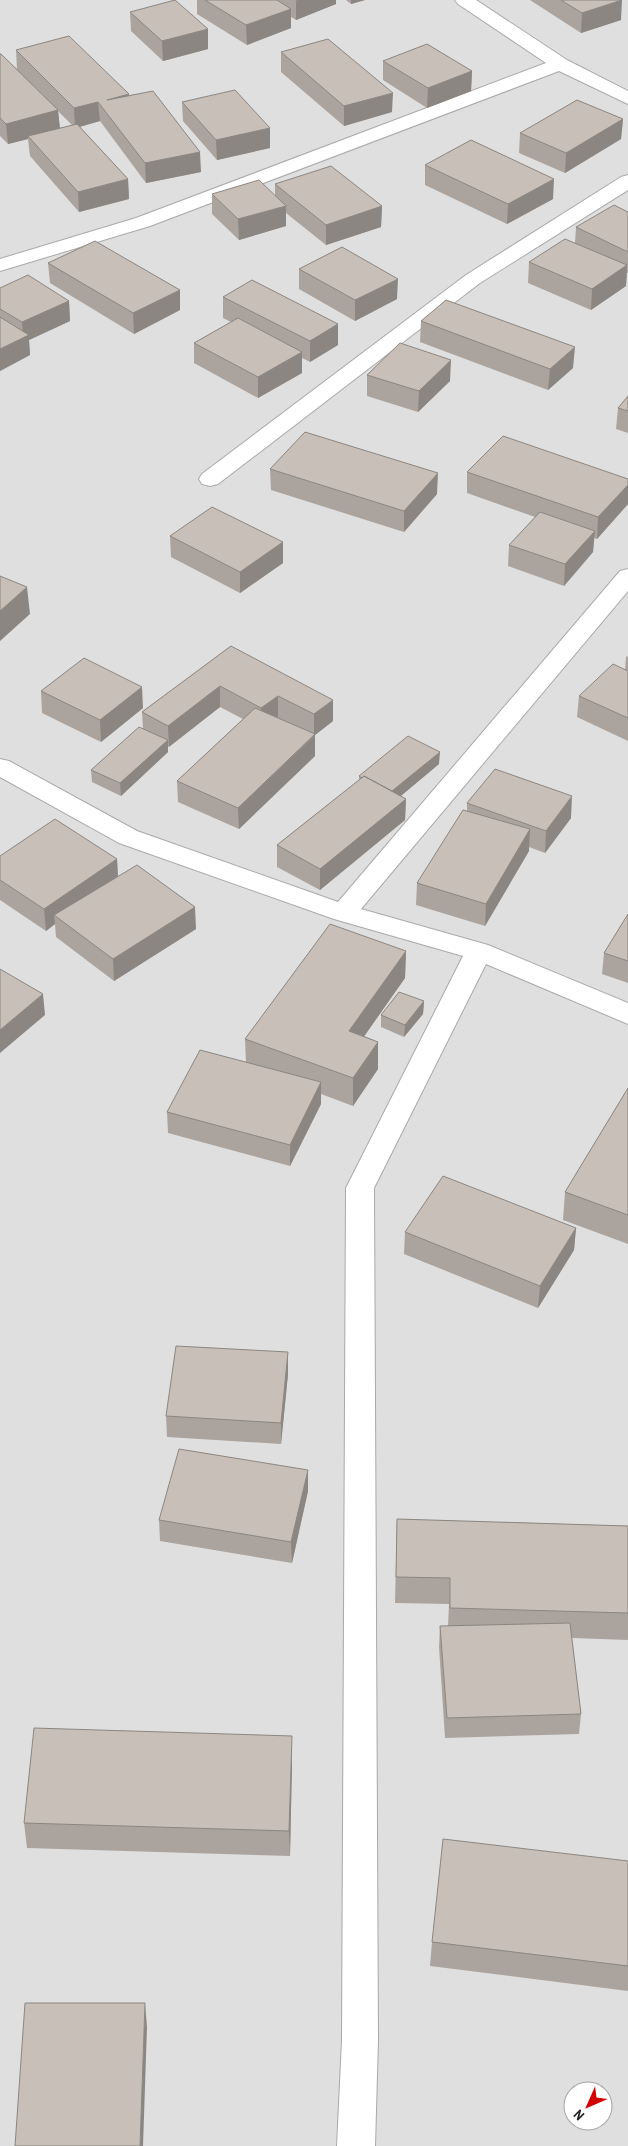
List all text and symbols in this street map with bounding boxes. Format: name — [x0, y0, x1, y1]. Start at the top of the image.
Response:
north arrow — [563, 2081, 613, 2131]
text: N — [570, 2106, 588, 2124]

